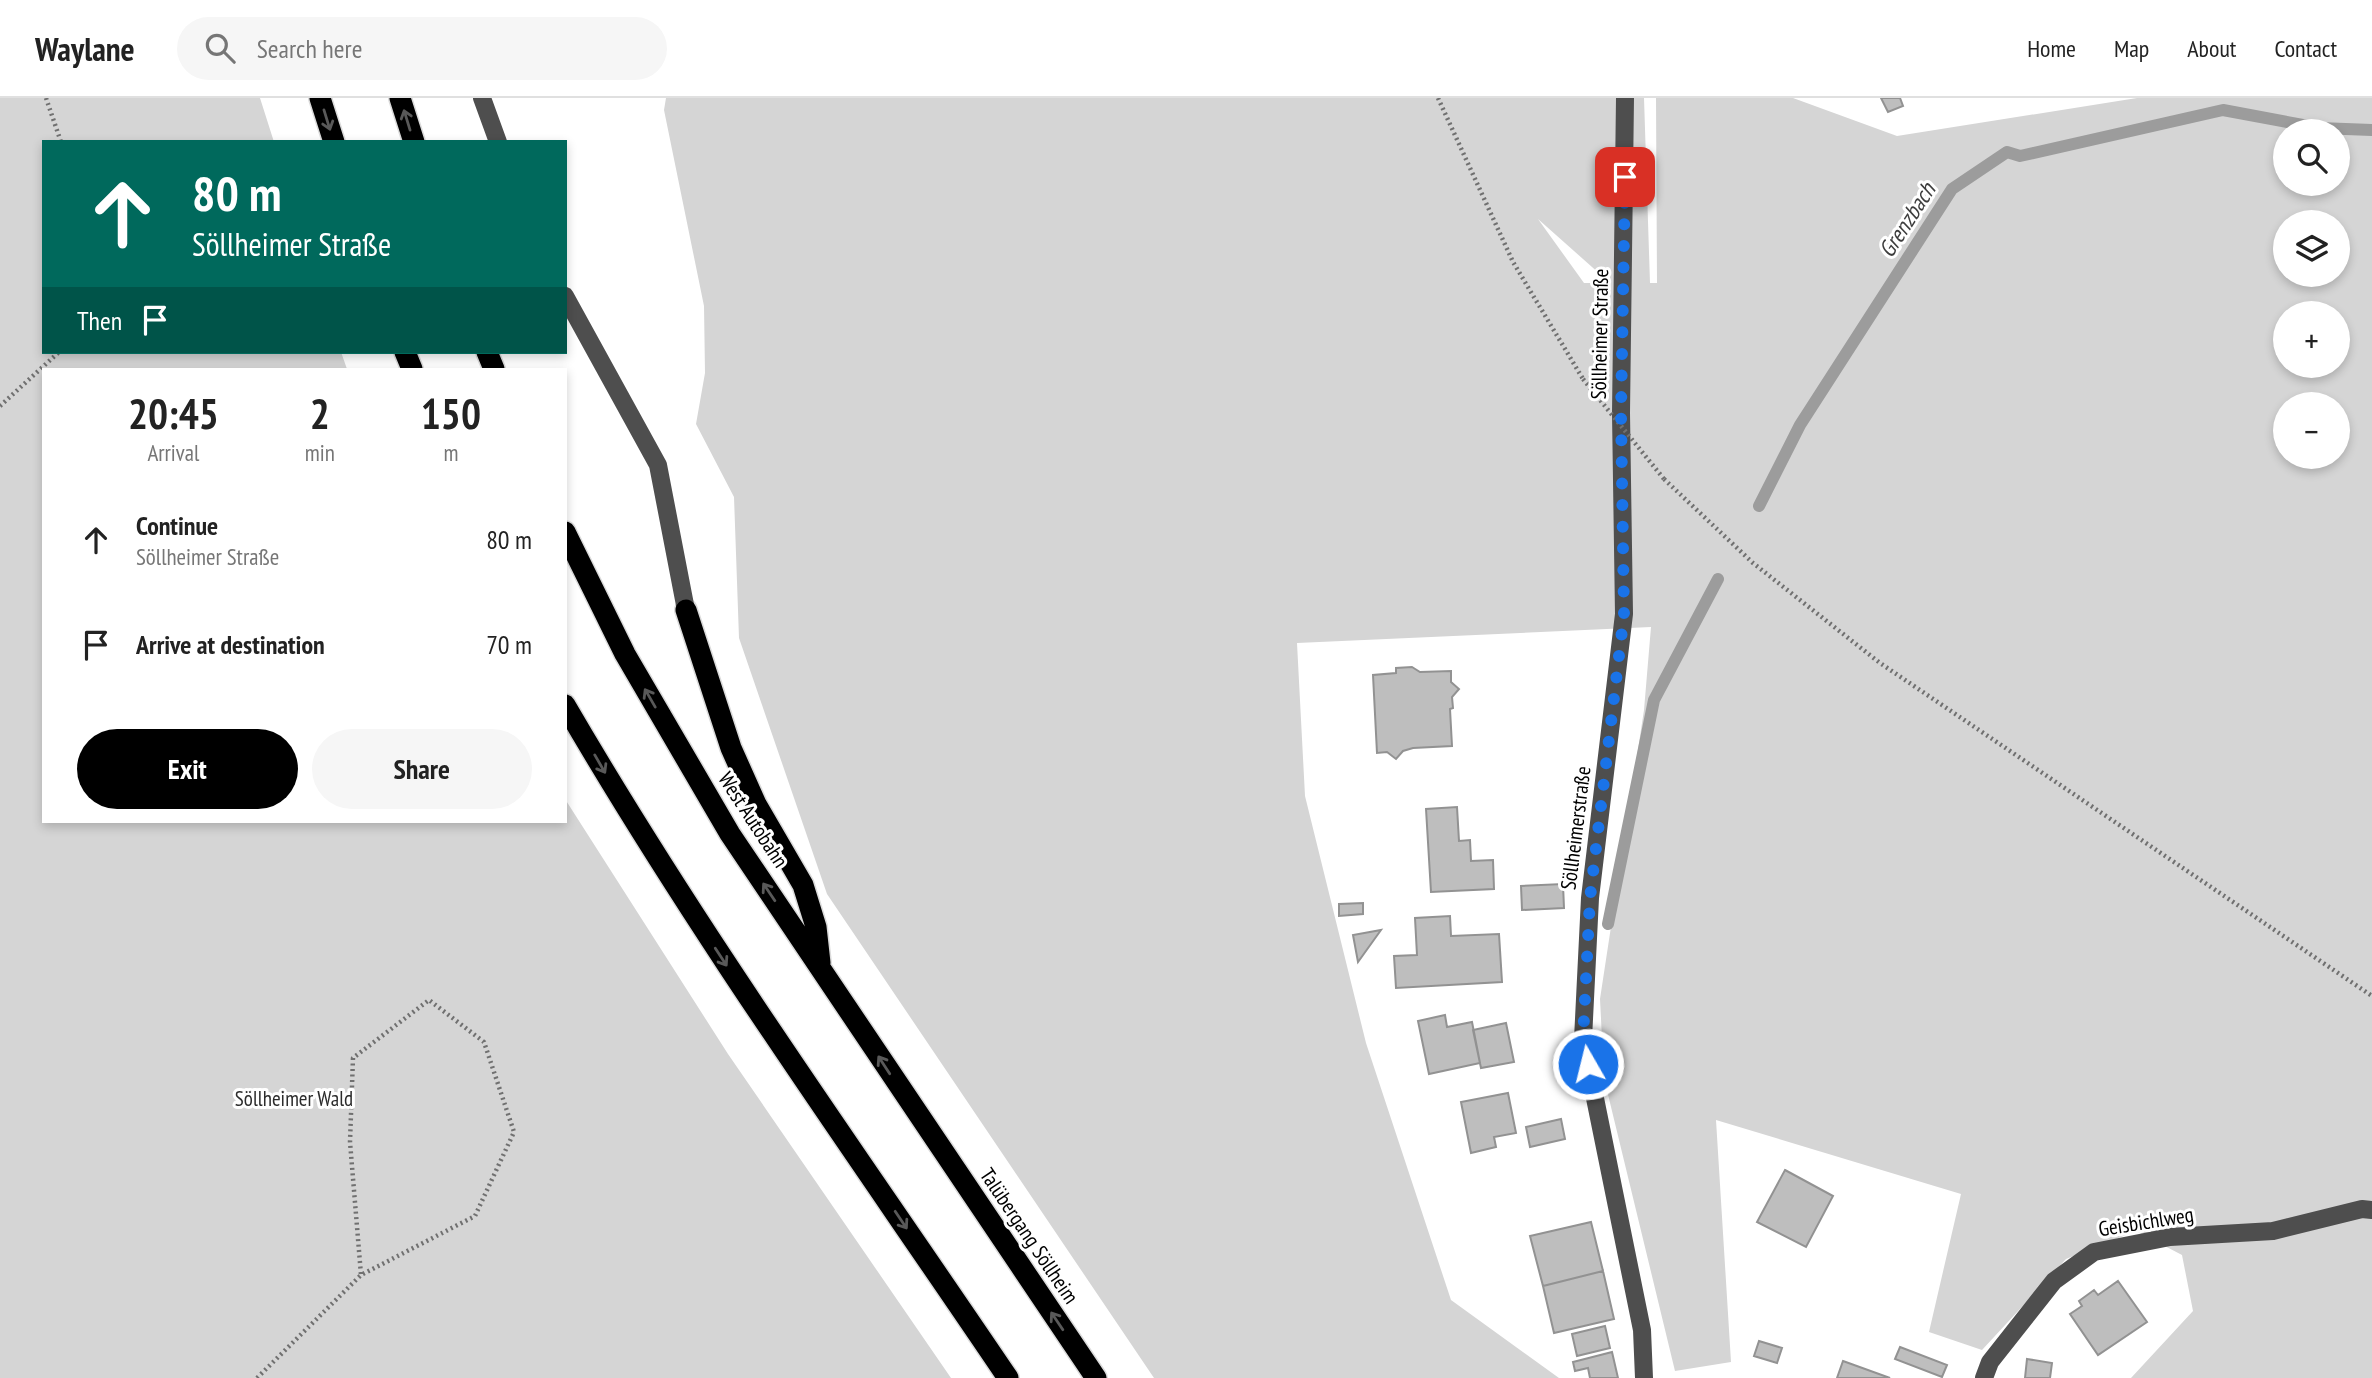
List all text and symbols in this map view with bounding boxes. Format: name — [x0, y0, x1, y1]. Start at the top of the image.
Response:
search box — [177, 17, 667, 80]
text: Waylane — [35, 27, 135, 70]
icon: search — [201, 29, 239, 67]
text: Search here — [257, 32, 362, 65]
text: Home — [2027, 33, 2076, 64]
text: Map — [2114, 33, 2149, 64]
text: About — [2187, 33, 2236, 64]
text: Contact — [2274, 33, 2337, 64]
one-way arrow — [321, 109, 334, 131]
one-way arrow — [400, 109, 413, 131]
map controls — [2273, 119, 2350, 469]
button: search — [2273, 119, 2350, 196]
pin — [1595, 147, 1655, 207]
icon: arrive — [1606, 158, 1644, 196]
text: 80 m — [192, 161, 281, 225]
icon: ahead — [77, 168, 168, 259]
water label: Grenzbach — [1872, 175, 1942, 262]
button: layers — [2273, 210, 2350, 287]
text: Söllheimer Straße — [192, 223, 391, 265]
street label: Söllheimer Straße — [1585, 268, 1614, 400]
icon: arrive — [136, 301, 174, 339]
button: + — [2273, 301, 2350, 378]
text: Then — [77, 304, 122, 337]
text: 20:45 — [128, 386, 219, 441]
text: 2 — [310, 386, 330, 441]
text: 150 — [421, 386, 481, 441]
button: − — [2273, 392, 2350, 469]
text: Arrival — [147, 438, 199, 467]
text: min — [305, 438, 335, 467]
text: m — [443, 438, 458, 467]
text: Continue — [136, 509, 218, 542]
icon: ahead — [77, 521, 115, 559]
text: 80 m — [486, 523, 532, 556]
text: Söllheimer Straße — [136, 542, 279, 571]
icon: arrive — [77, 626, 115, 664]
text: Arrive at destination — [136, 628, 325, 661]
text: 70 m — [486, 628, 532, 661]
one-way arrow — [643, 688, 656, 709]
button: Exit — [77, 729, 298, 809]
button: Share — [312, 729, 532, 809]
one-way arrow — [593, 753, 607, 773]
street label: Söllheimerstraße — [1555, 765, 1596, 891]
street label: West Autobahn — [713, 767, 794, 873]
one-way arrow — [762, 882, 776, 902]
one-way arrow — [714, 946, 728, 966]
position arrow — [1551, 1027, 1625, 1101]
one-way arrow — [877, 1055, 891, 1075]
park label: Söllheimer Wald — [235, 1085, 353, 1112]
street label: Talübergang Söllheim — [974, 1163, 1085, 1309]
street label: Geisbichlweg — [2097, 1201, 2195, 1242]
one-way arrow — [894, 1210, 908, 1229]
one-way arrow — [1050, 1312, 1064, 1332]

